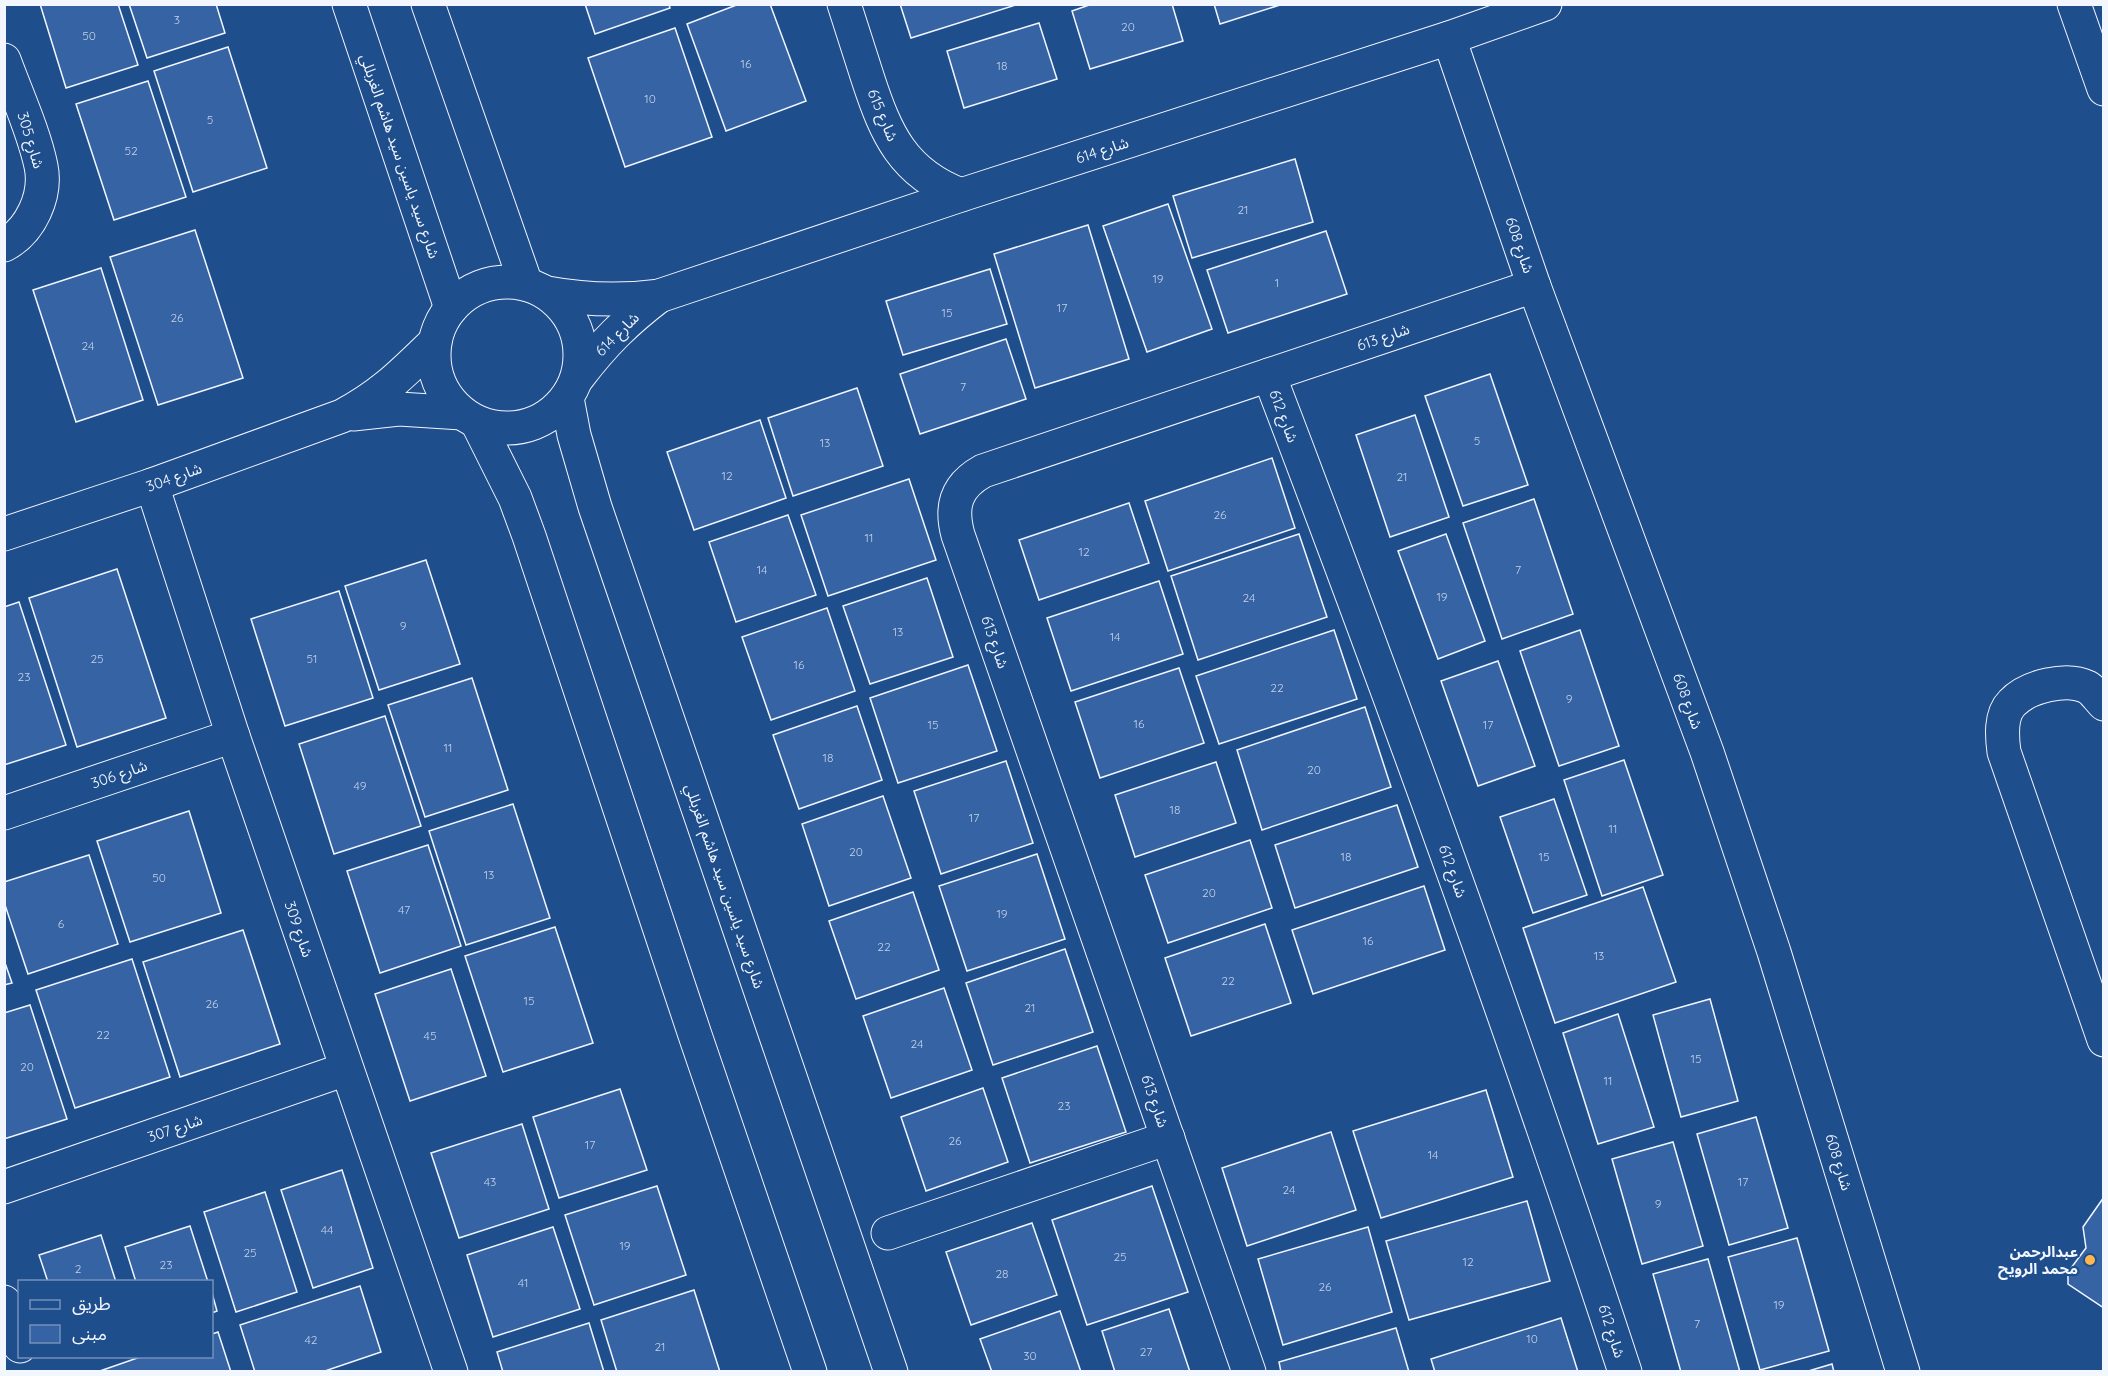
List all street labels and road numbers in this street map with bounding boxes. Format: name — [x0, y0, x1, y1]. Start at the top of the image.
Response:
street label: شارع سيد ياسين سيد هاشم الغربللي — [353, 51, 444, 262]
street label: شارع 615 — [861, 86, 903, 145]
street label: شارع 305 — [11, 109, 49, 172]
street label: شارع 614 — [1073, 132, 1132, 170]
street label: شارع 608 — [1499, 214, 1539, 277]
street label: شارع 614 — [591, 308, 645, 362]
street label: شارع 613 — [1354, 319, 1413, 358]
street label: شارع 612 — [1262, 387, 1303, 446]
street label: شارع 304 — [143, 458, 206, 499]
street label: شارع 613 — [974, 613, 1013, 672]
street label: شارع 608 — [1666, 670, 1707, 733]
street label: شارع 306 — [88, 755, 151, 795]
street label: شارع سيد ياسين سيد هاشم الغربللي — [678, 781, 769, 992]
street label: شارع 612 — [1432, 842, 1471, 901]
street label: شارع 309 — [278, 898, 318, 961]
street label: شارع 613 — [1134, 1072, 1173, 1131]
street label: شارع 307 — [145, 1110, 206, 1149]
street label: شارع 608 — [1819, 1131, 1857, 1194]
street label: شارع 612 — [1592, 1302, 1630, 1361]

